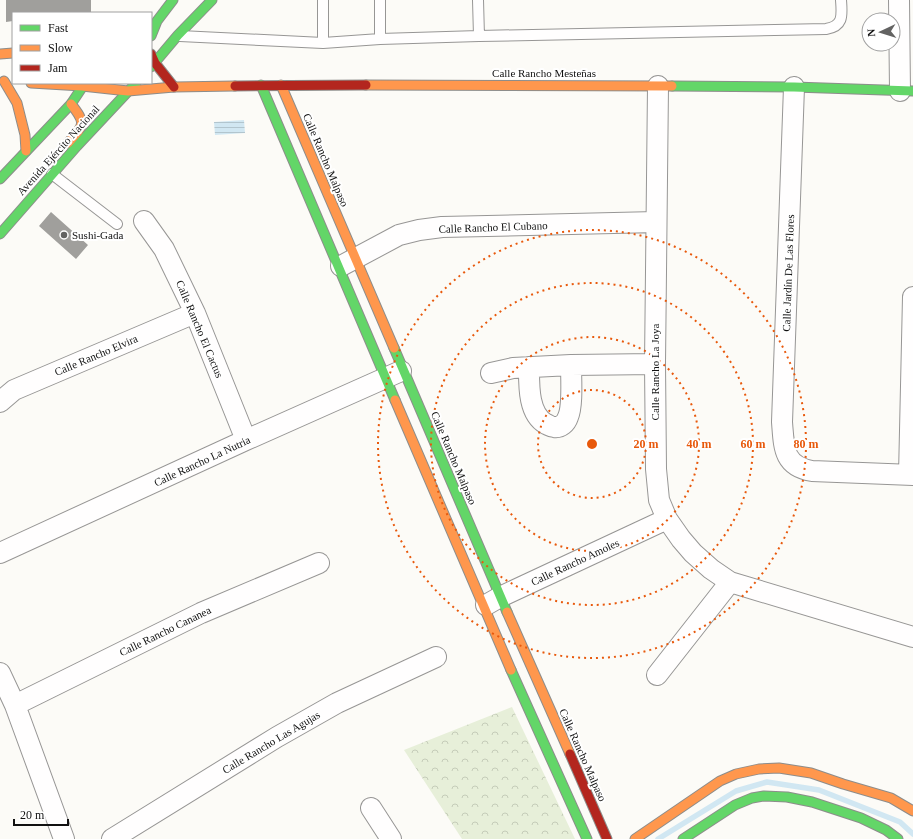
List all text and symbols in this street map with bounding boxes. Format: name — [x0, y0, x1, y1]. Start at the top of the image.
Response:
legend — [12, 12, 152, 84]
north arrow — [861, 12, 901, 52]
text: Fast — [48, 21, 69, 35]
text: N — [865, 28, 877, 37]
text: Slow — [48, 41, 73, 55]
text: Jam — [48, 61, 68, 75]
street label: Calle Rancho Mesteñas — [492, 67, 596, 79]
street label: Avenida Ejército Nacional — [15, 103, 101, 197]
street label: Calle Rancho Malpaso — [301, 112, 351, 209]
street label: Calle Jardín De Las Flores — [780, 214, 796, 332]
street label: Calle Rancho El Cubano — [438, 219, 548, 235]
place label: Sushi-Gada — [72, 229, 123, 241]
marker: Sushi-Gada — [59, 230, 69, 240]
street label: Calle Rancho El Cactus — [174, 278, 226, 380]
street label: Calle Rancho La Joya — [649, 323, 661, 420]
street label: Calle Rancho Elvira — [53, 332, 139, 378]
street label: Calle Rancho Malpaso — [429, 410, 479, 507]
street label: Calle Rancho La Nutria — [152, 433, 252, 489]
centre of rings — [585, 437, 599, 451]
text: 20 m — [634, 437, 659, 451]
text: 40 m — [687, 437, 712, 451]
text: 60 m — [741, 437, 766, 451]
text: 80 m — [794, 437, 819, 451]
street label: Calle Rancho Amoles — [529, 536, 621, 588]
street label: Calle Rancho Cananea — [117, 604, 213, 658]
street label: Calle Rancho Malpaso — [557, 707, 609, 804]
street label: Calle Rancho Las Agujas — [220, 708, 322, 776]
scale bar — [14, 801, 68, 827]
text: 20 m — [20, 808, 45, 822]

